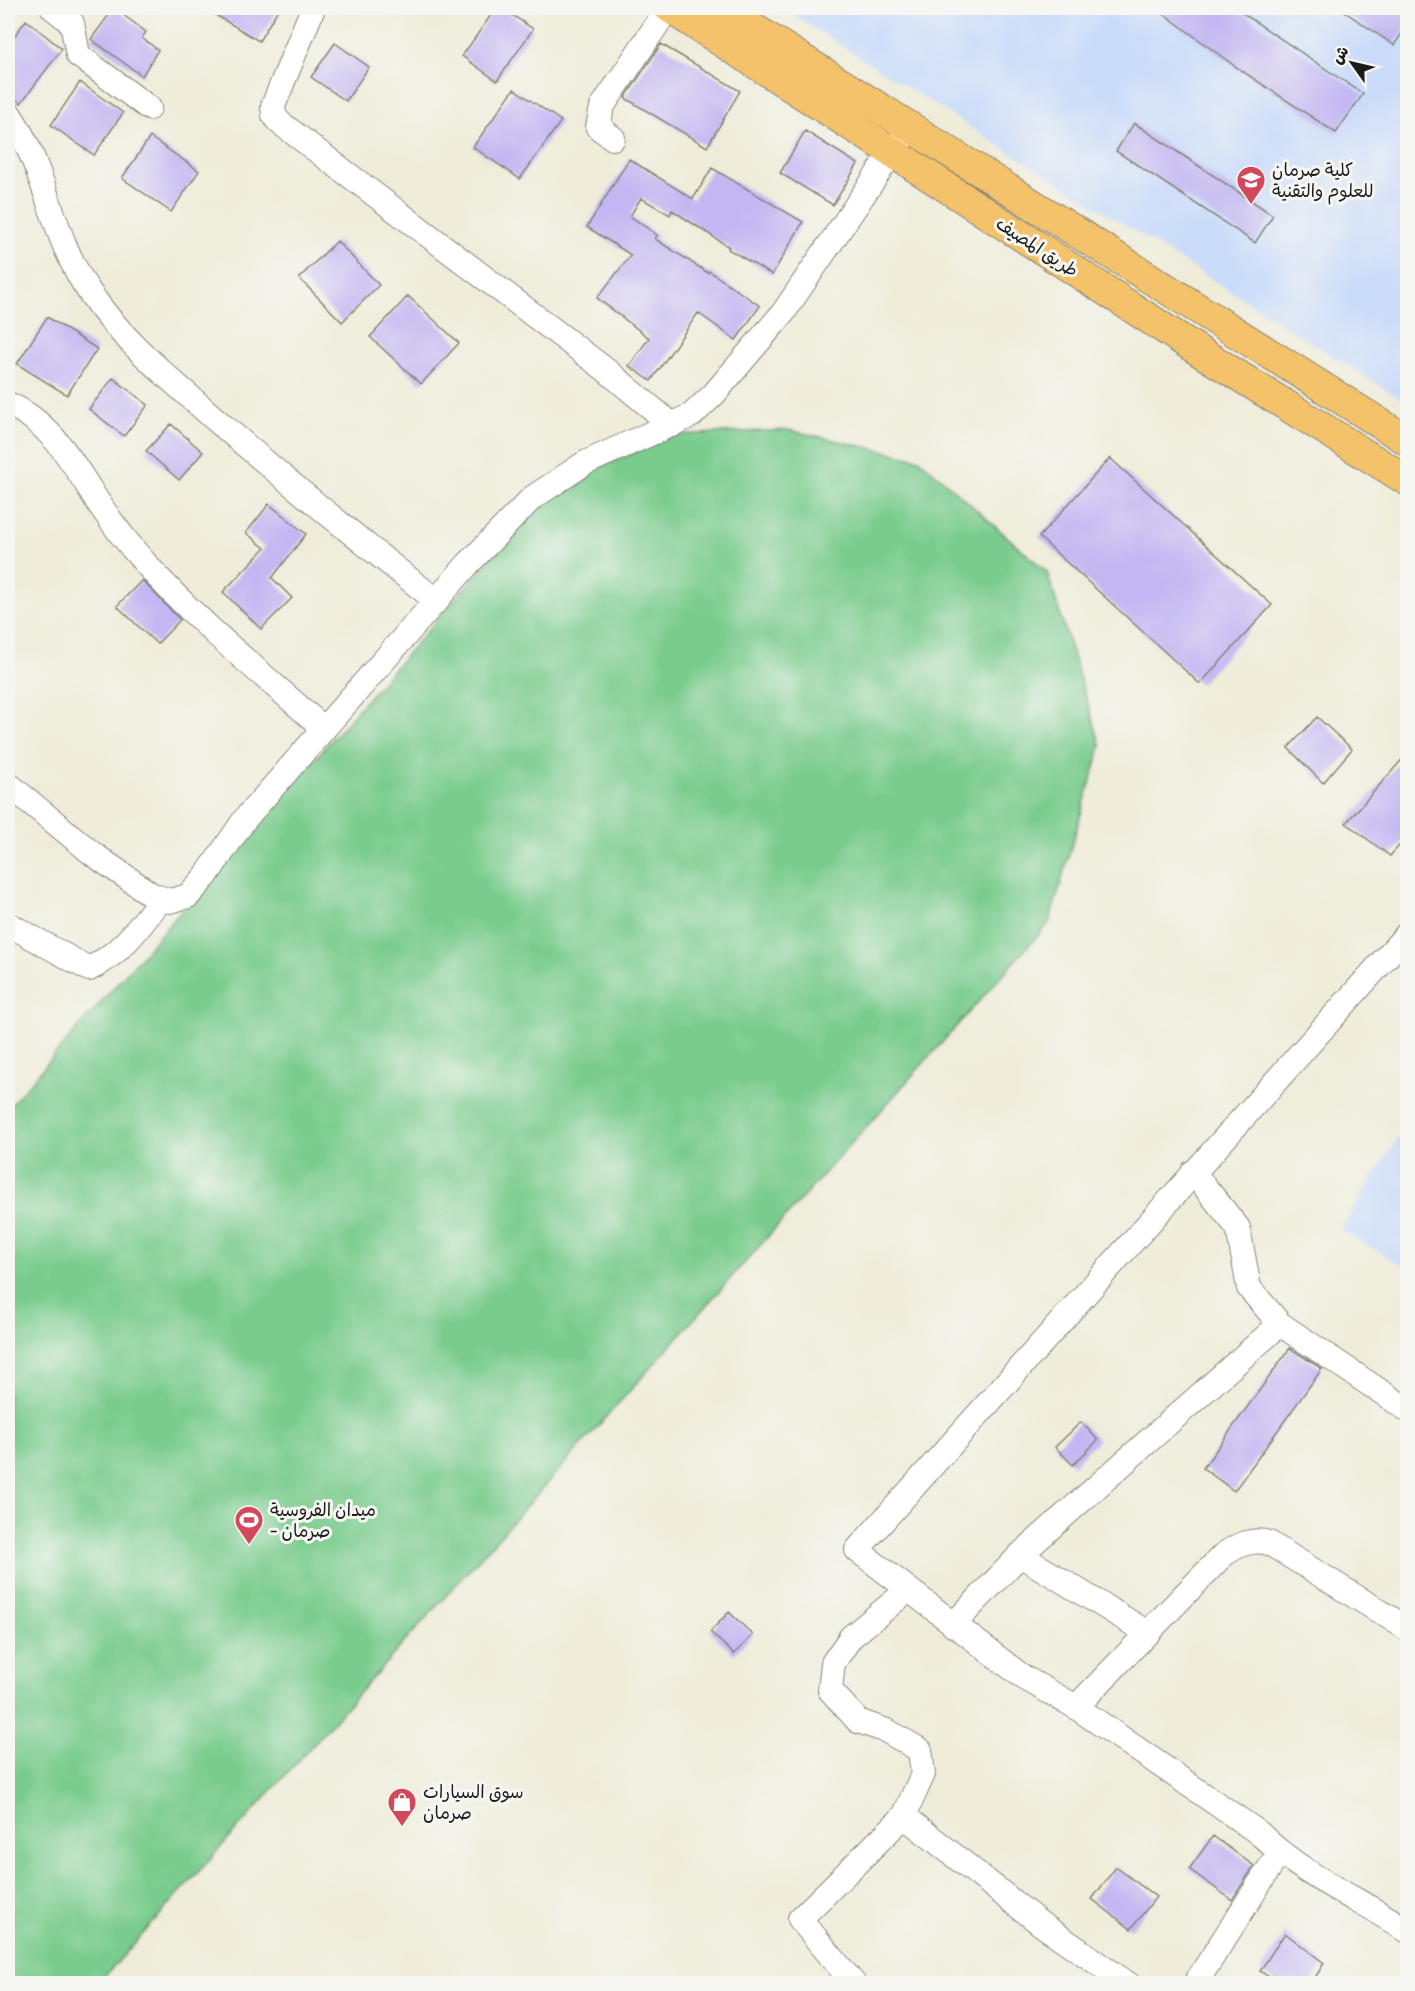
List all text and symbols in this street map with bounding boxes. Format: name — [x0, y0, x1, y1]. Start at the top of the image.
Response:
north arrow — [1322, 33, 1382, 93]
text: ش — [1327, 42, 1354, 68]
place label: كلية صرمان للعلوم والتقنية — [1272, 159, 1374, 205]
school or university icon: كلية صرمان للعلوم والتقنية — [1235, 164, 1267, 206]
street label: طريق المصيف — [991, 212, 1082, 283]
place label: ميدان الفروسية - صرمان — [270, 1499, 376, 1543]
sports icon: ميدان الفروسية - صرمان — [233, 1504, 265, 1546]
place label: سوق السيارات صرمان — [423, 1781, 524, 1825]
shop icon: سوق السيارات صرمان — [386, 1786, 418, 1828]

